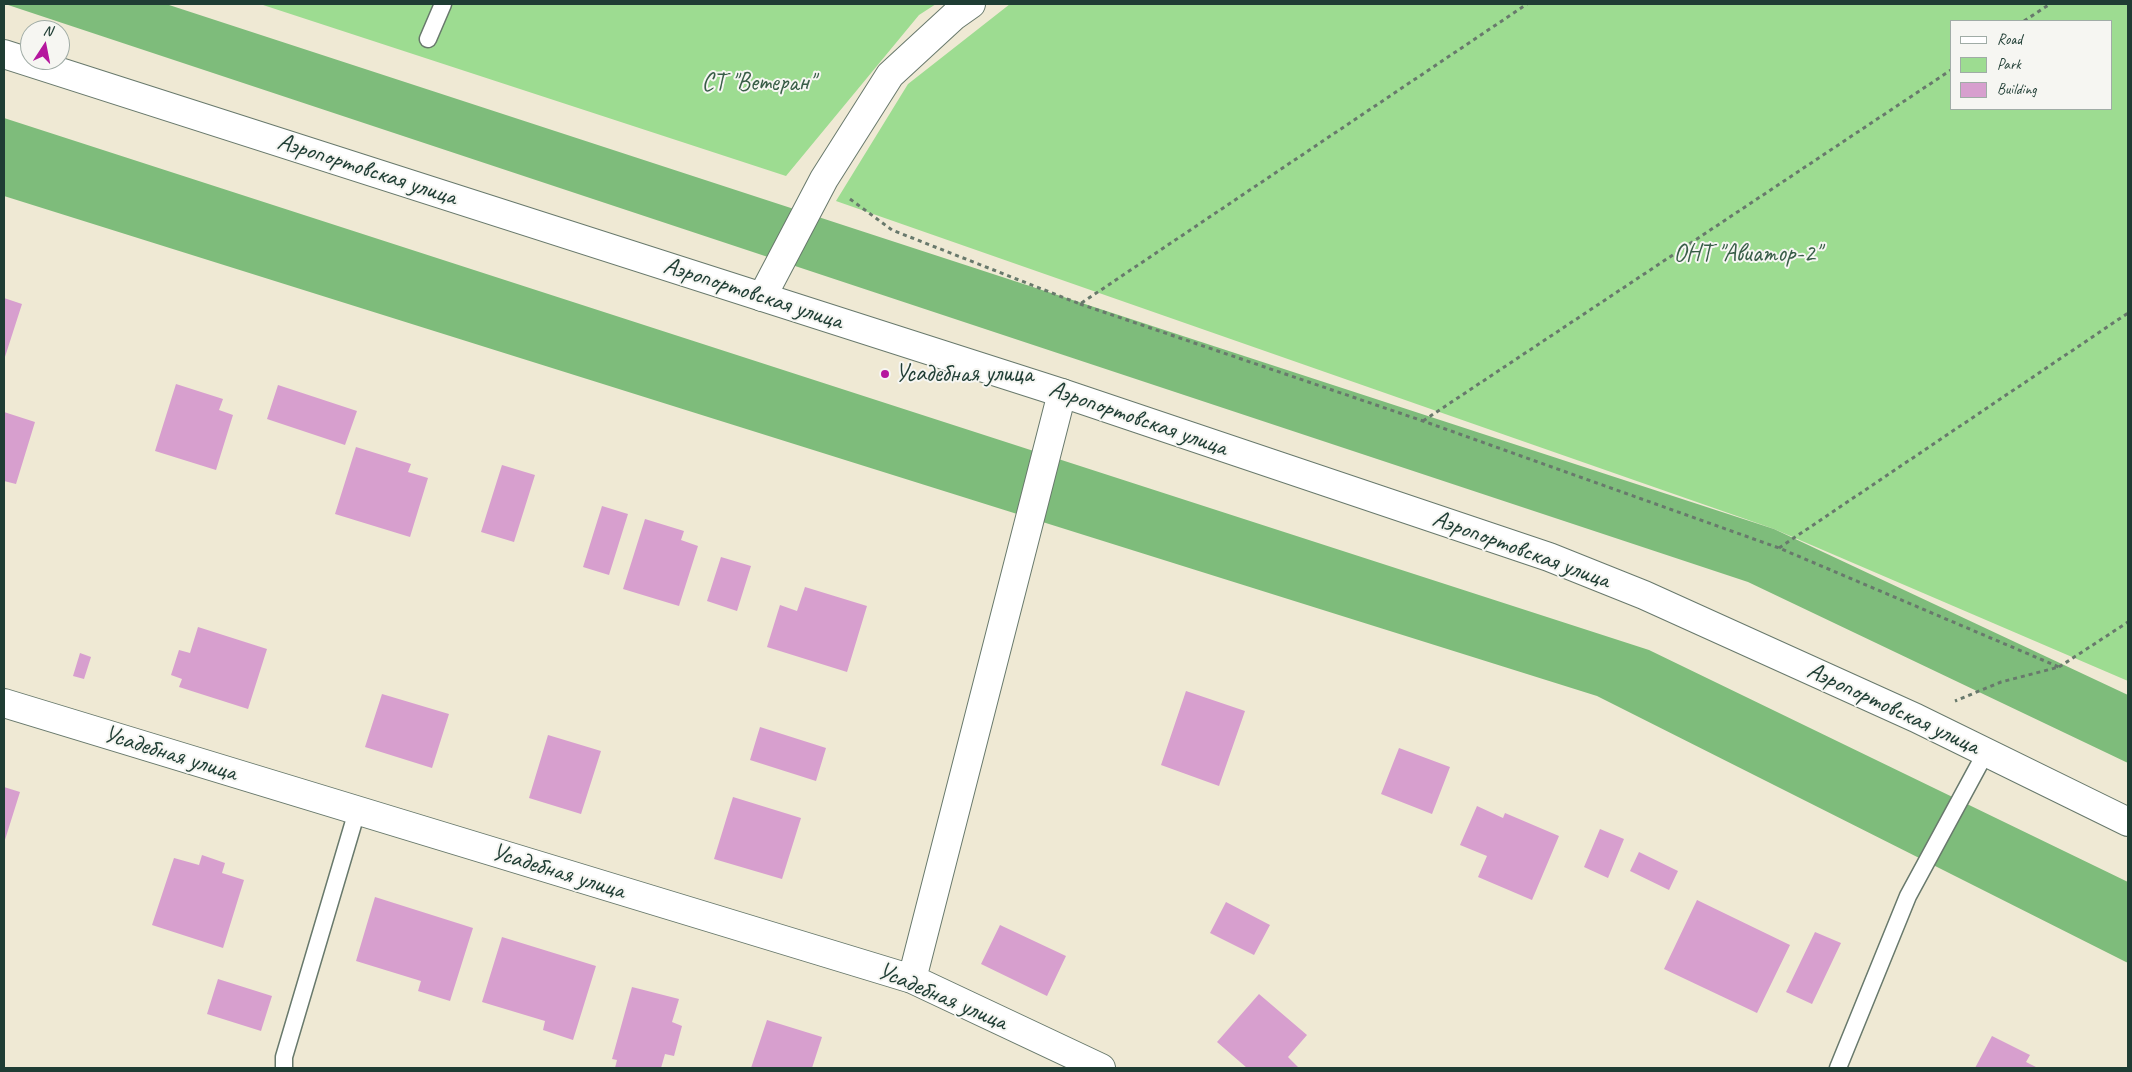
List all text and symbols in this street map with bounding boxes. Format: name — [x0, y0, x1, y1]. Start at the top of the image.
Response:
north arrow — [20, 20, 70, 70]
legend — [1950, 20, 2112, 110]
text: N — [42, 22, 54, 40]
text: Road — [1997, 30, 2022, 49]
text: Park — [1997, 55, 2021, 74]
park label: СТ "Ветеран" — [701, 68, 815, 98]
text: Building — [1997, 80, 2036, 99]
street label: Аэропортовская улица — [274, 127, 460, 213]
park label: ОНТ "Авиатор-2" — [1673, 239, 1821, 269]
street label: Аэропортовская улица — [660, 251, 846, 337]
place label: Усадебная улица — [895, 359, 1033, 389]
marker: Усадебная улица — [879, 368, 891, 380]
street label: Аэропортовская улица — [1045, 374, 1231, 464]
street label: Аэропортовская улица — [1428, 504, 1614, 596]
street label: Аэропортовская улица — [1802, 656, 1984, 762]
street label: Усадебная улица — [100, 719, 240, 789]
street label: Усадебная улица — [488, 837, 628, 907]
street label: Усадебная улица — [873, 956, 1011, 1038]

